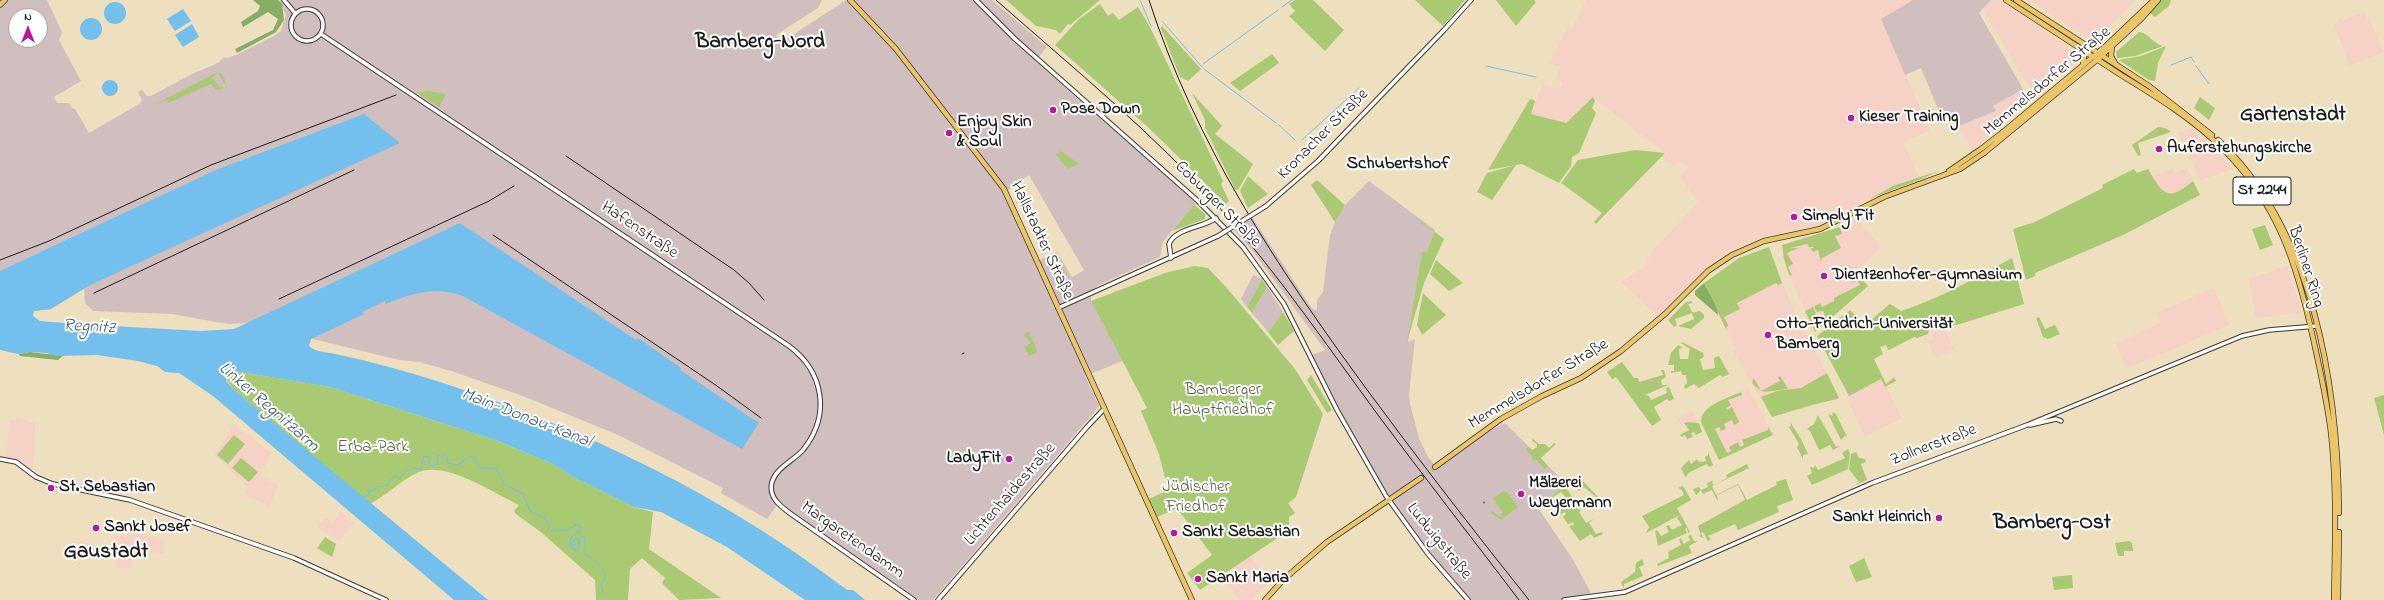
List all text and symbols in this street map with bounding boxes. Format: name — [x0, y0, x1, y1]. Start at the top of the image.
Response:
north arrow — [8, 8, 48, 48]
text: N — [24, 9, 32, 25]
street label: Memmelsdorfer Straße — [1980, 23, 2116, 141]
district label: Bamberg-Nord — [695, 31, 825, 57]
street label: Kronacher Straße — [1274, 85, 1374, 185]
place label: Pose Down — [1061, 100, 1140, 120]
district label: Gartenstadt — [2240, 104, 2346, 130]
marker: Pose Down — [1048, 105, 1058, 115]
place label: Kieser Training — [1859, 108, 1958, 128]
place label: Enjoy Skin & Soul — [957, 113, 1031, 153]
marker: Kieser Training — [1846, 113, 1856, 123]
marker: Enjoy Skin & Soul — [944, 128, 954, 138]
place label: Auferstehungskirche — [2167, 139, 2311, 159]
marker: Auferstehungskirche — [2154, 144, 2164, 154]
district label: Schubertshof — [1347, 154, 1449, 176]
street label: Coburger Straße — [1169, 157, 1265, 253]
road number: St 2244 — [2233, 177, 2291, 205]
street label: Hallstadter Straße — [1005, 179, 1077, 303]
street label: Hafenstraße — [597, 198, 681, 264]
place label: Simply Fit — [1802, 207, 1874, 227]
marker: Simply Fit — [1789, 212, 1799, 222]
street label: Berliner Ring — [2282, 224, 2328, 310]
place label: Dientzenhofer-Gymnasium — [1832, 266, 2022, 286]
marker: Dientzenhofer-Gymnasium — [1819, 271, 1829, 281]
place label: Otto-Friedrich-Universität Bamberg — [1776, 315, 1953, 355]
water label: Regnitz — [63, 316, 115, 340]
marker: Otto-Friedrich-Universität Bamberg — [1763, 330, 1773, 340]
street label: Memmelsdorfer Straße — [1465, 335, 1613, 435]
water label: Linker Regnitzarm — [213, 359, 323, 457]
park label: Bamberger Hauptfriedhof — [1172, 381, 1274, 421]
water label: Main-Donau-Kanal — [458, 384, 594, 454]
street label: Zollnerstraße — [1888, 420, 1980, 472]
park label: Erba-Park — [338, 438, 408, 458]
street label: Lichtenhaidestraße — [961, 439, 1061, 551]
place label: LadyFit — [947, 449, 1001, 469]
marker: LadyFit — [1004, 454, 1014, 464]
place label: Mälzerei Weyermann — [1529, 474, 1611, 514]
place label: St. Sebastian — [59, 478, 155, 498]
park label: Jüdischer Friedhof — [1162, 478, 1230, 518]
marker: St. Sebastian — [46, 483, 56, 493]
marker: Mälzerei Weyermann — [1516, 489, 1526, 499]
street label: Margaretendamm — [796, 498, 908, 584]
street label: Ludwigstraße — [1401, 500, 1475, 584]
place label: Sankt Heinrich — [1832, 508, 1931, 528]
district label: Bamberg-Ost — [1993, 512, 2111, 538]
marker: Sankt Heinrich — [1934, 513, 1944, 523]
place label: Sankt Josef — [104, 518, 191, 538]
marker: Sankt Josef — [91, 523, 101, 533]
place label: Sankt Sebastian — [1182, 523, 1300, 543]
marker: Sankt Sebastian — [1169, 528, 1179, 538]
district label: Gaustadt — [64, 541, 148, 567]
place label: Sankt Maria — [1206, 569, 1289, 589]
marker: Sankt Maria — [1193, 574, 1203, 584]

